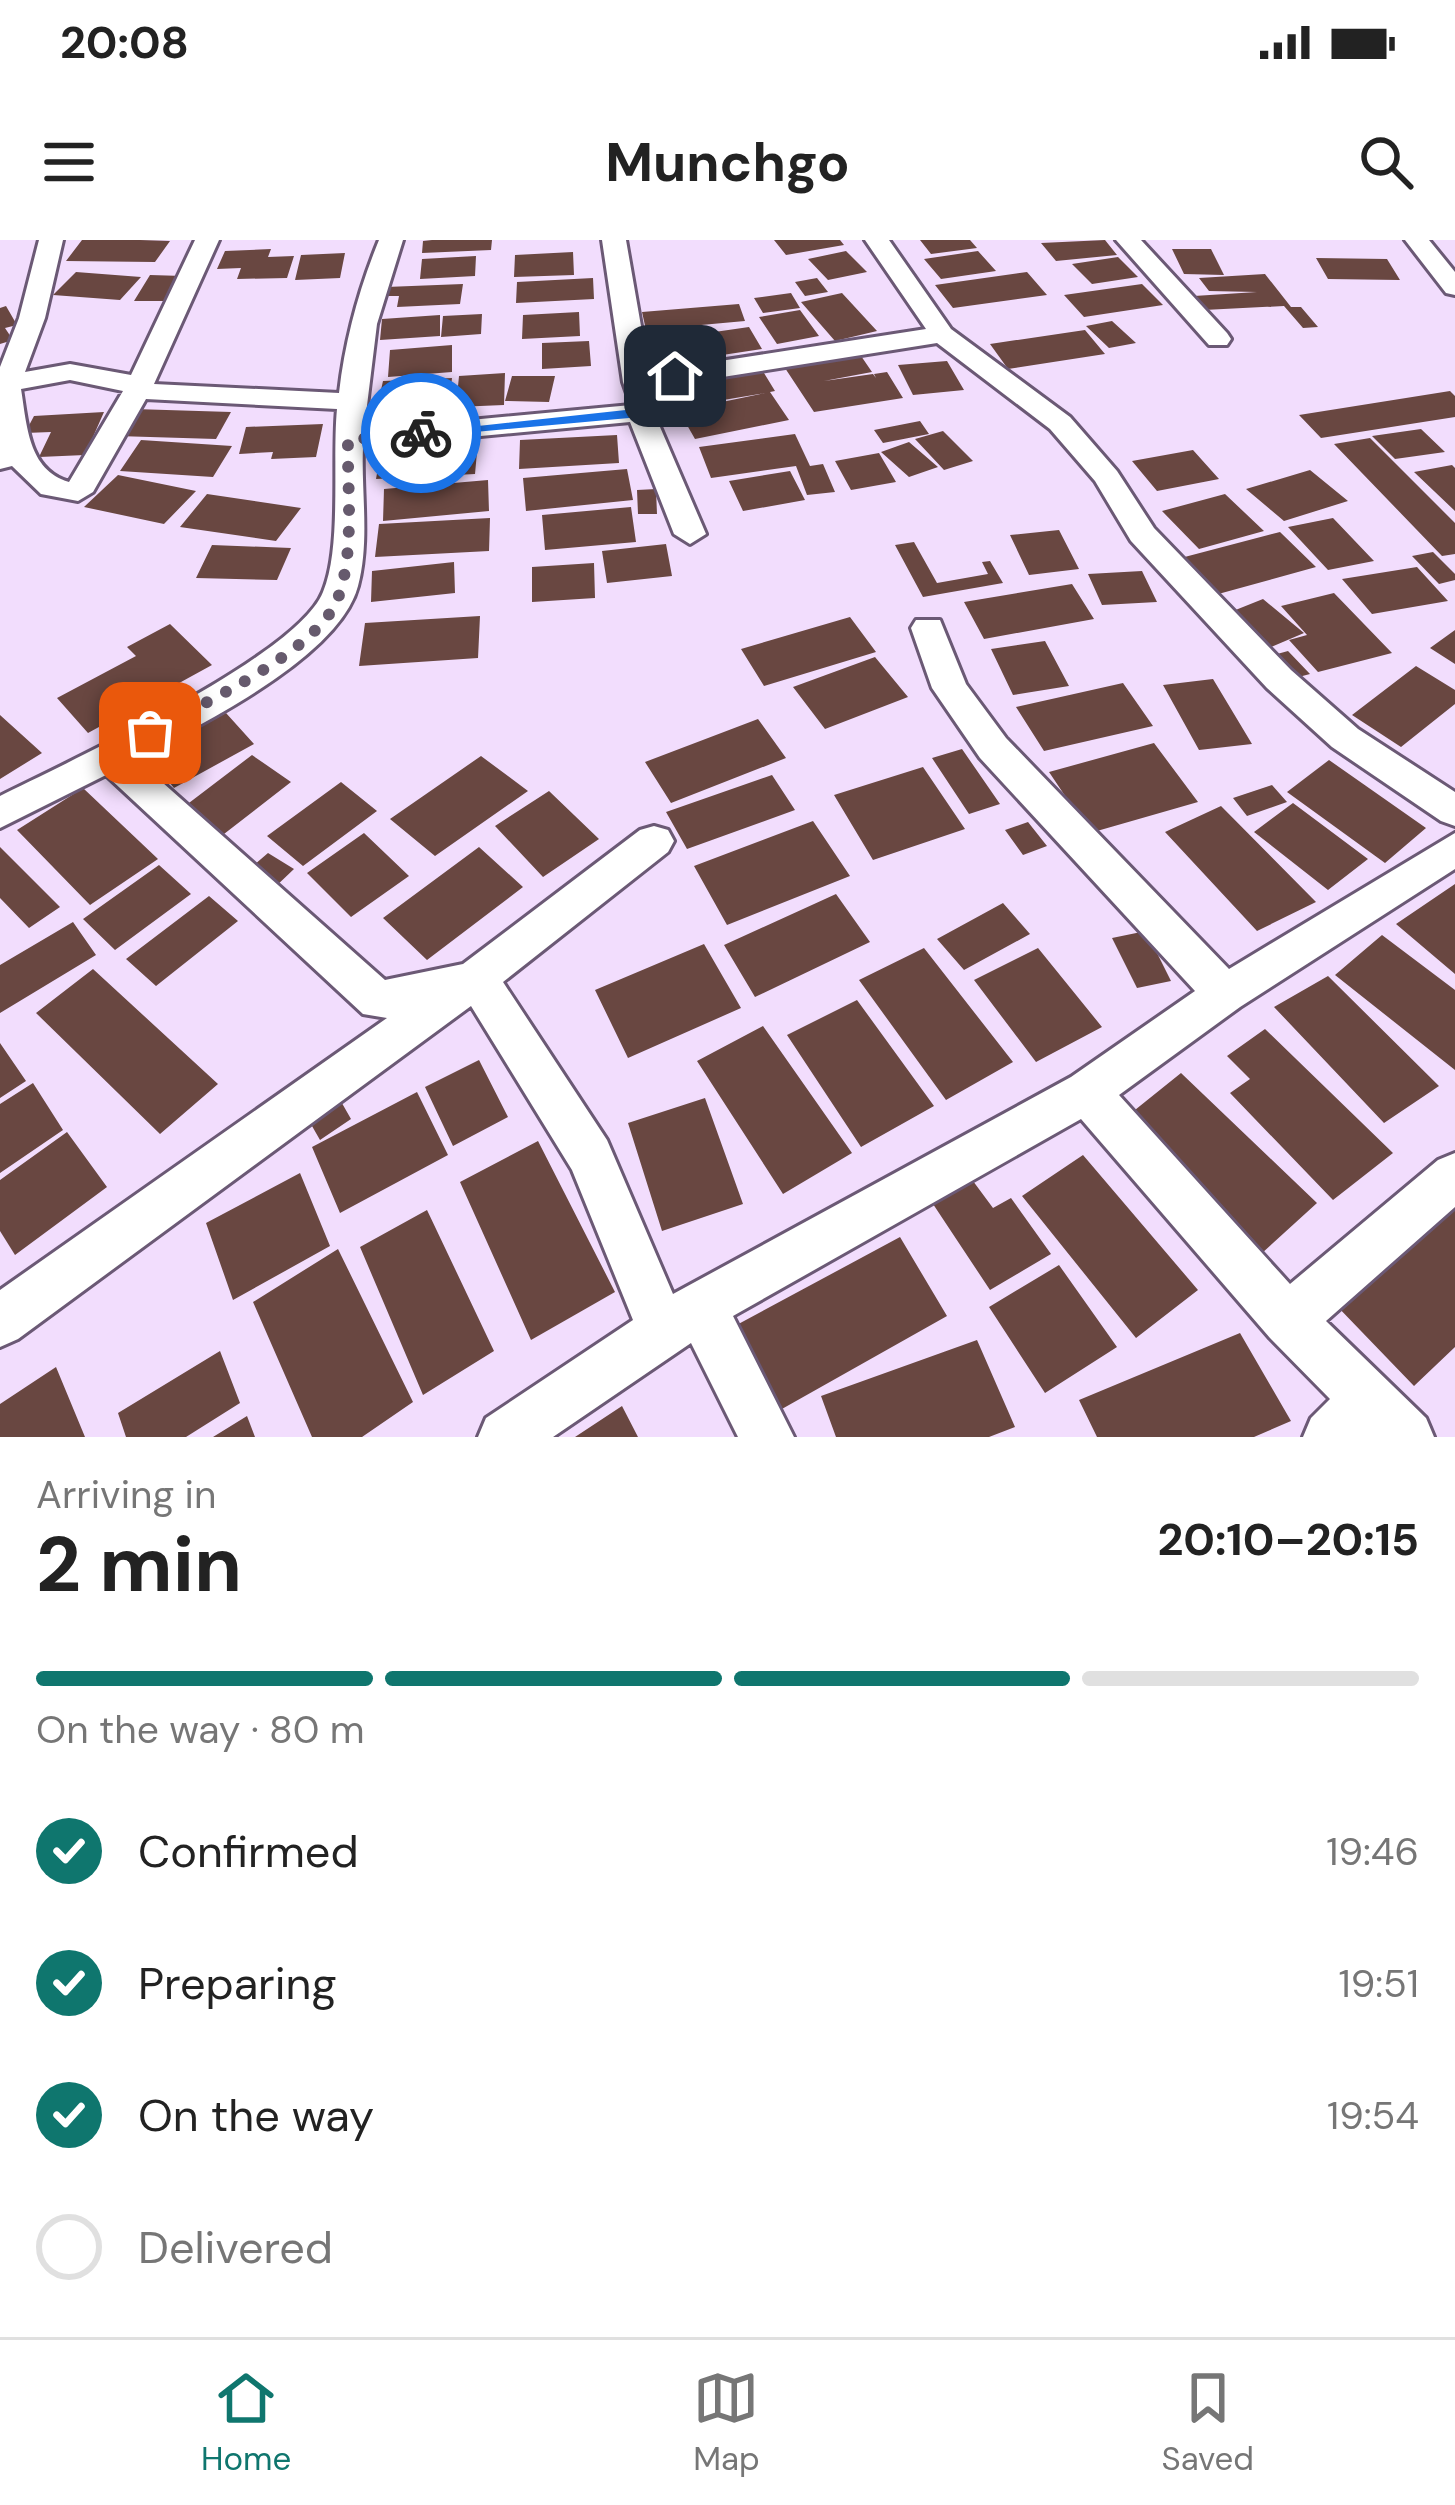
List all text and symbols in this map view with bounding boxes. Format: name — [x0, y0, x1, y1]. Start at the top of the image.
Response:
text: 20:08 — [60, 13, 189, 72]
text: Munchgo — [605, 127, 850, 198]
icon: menu — [36, 129, 102, 195]
icon: search — [1353, 129, 1419, 195]
pin — [624, 325, 726, 427]
icon: home — [642, 343, 708, 409]
courier — [361, 373, 481, 493]
icon: bike — [388, 400, 454, 466]
pin — [99, 682, 201, 784]
icon: bag — [117, 700, 183, 766]
text: Arriving in — [36, 1469, 216, 1520]
text: 20:10–20:15 — [1157, 1510, 1419, 1569]
text: 2 min — [36, 1514, 242, 1615]
text: On the way · 80 m — [36, 1704, 365, 1755]
icon: check — [36, 1818, 102, 1884]
text: Confirmed — [138, 1822, 359, 1881]
text: 19:46 — [1326, 1826, 1419, 1877]
icon: check — [36, 1950, 102, 2016]
text: Preparing — [138, 1954, 337, 2013]
text: 19:51 — [1339, 1958, 1419, 2009]
icon: check — [36, 2082, 102, 2148]
text: On the way — [138, 2086, 374, 2145]
text: 19:54 — [1327, 2090, 1419, 2141]
text: Delivered — [138, 2218, 333, 2277]
tab: Home — [201, 2365, 291, 2480]
tab: Map — [693, 2365, 760, 2480]
tab: Saved — [1162, 2365, 1254, 2480]

